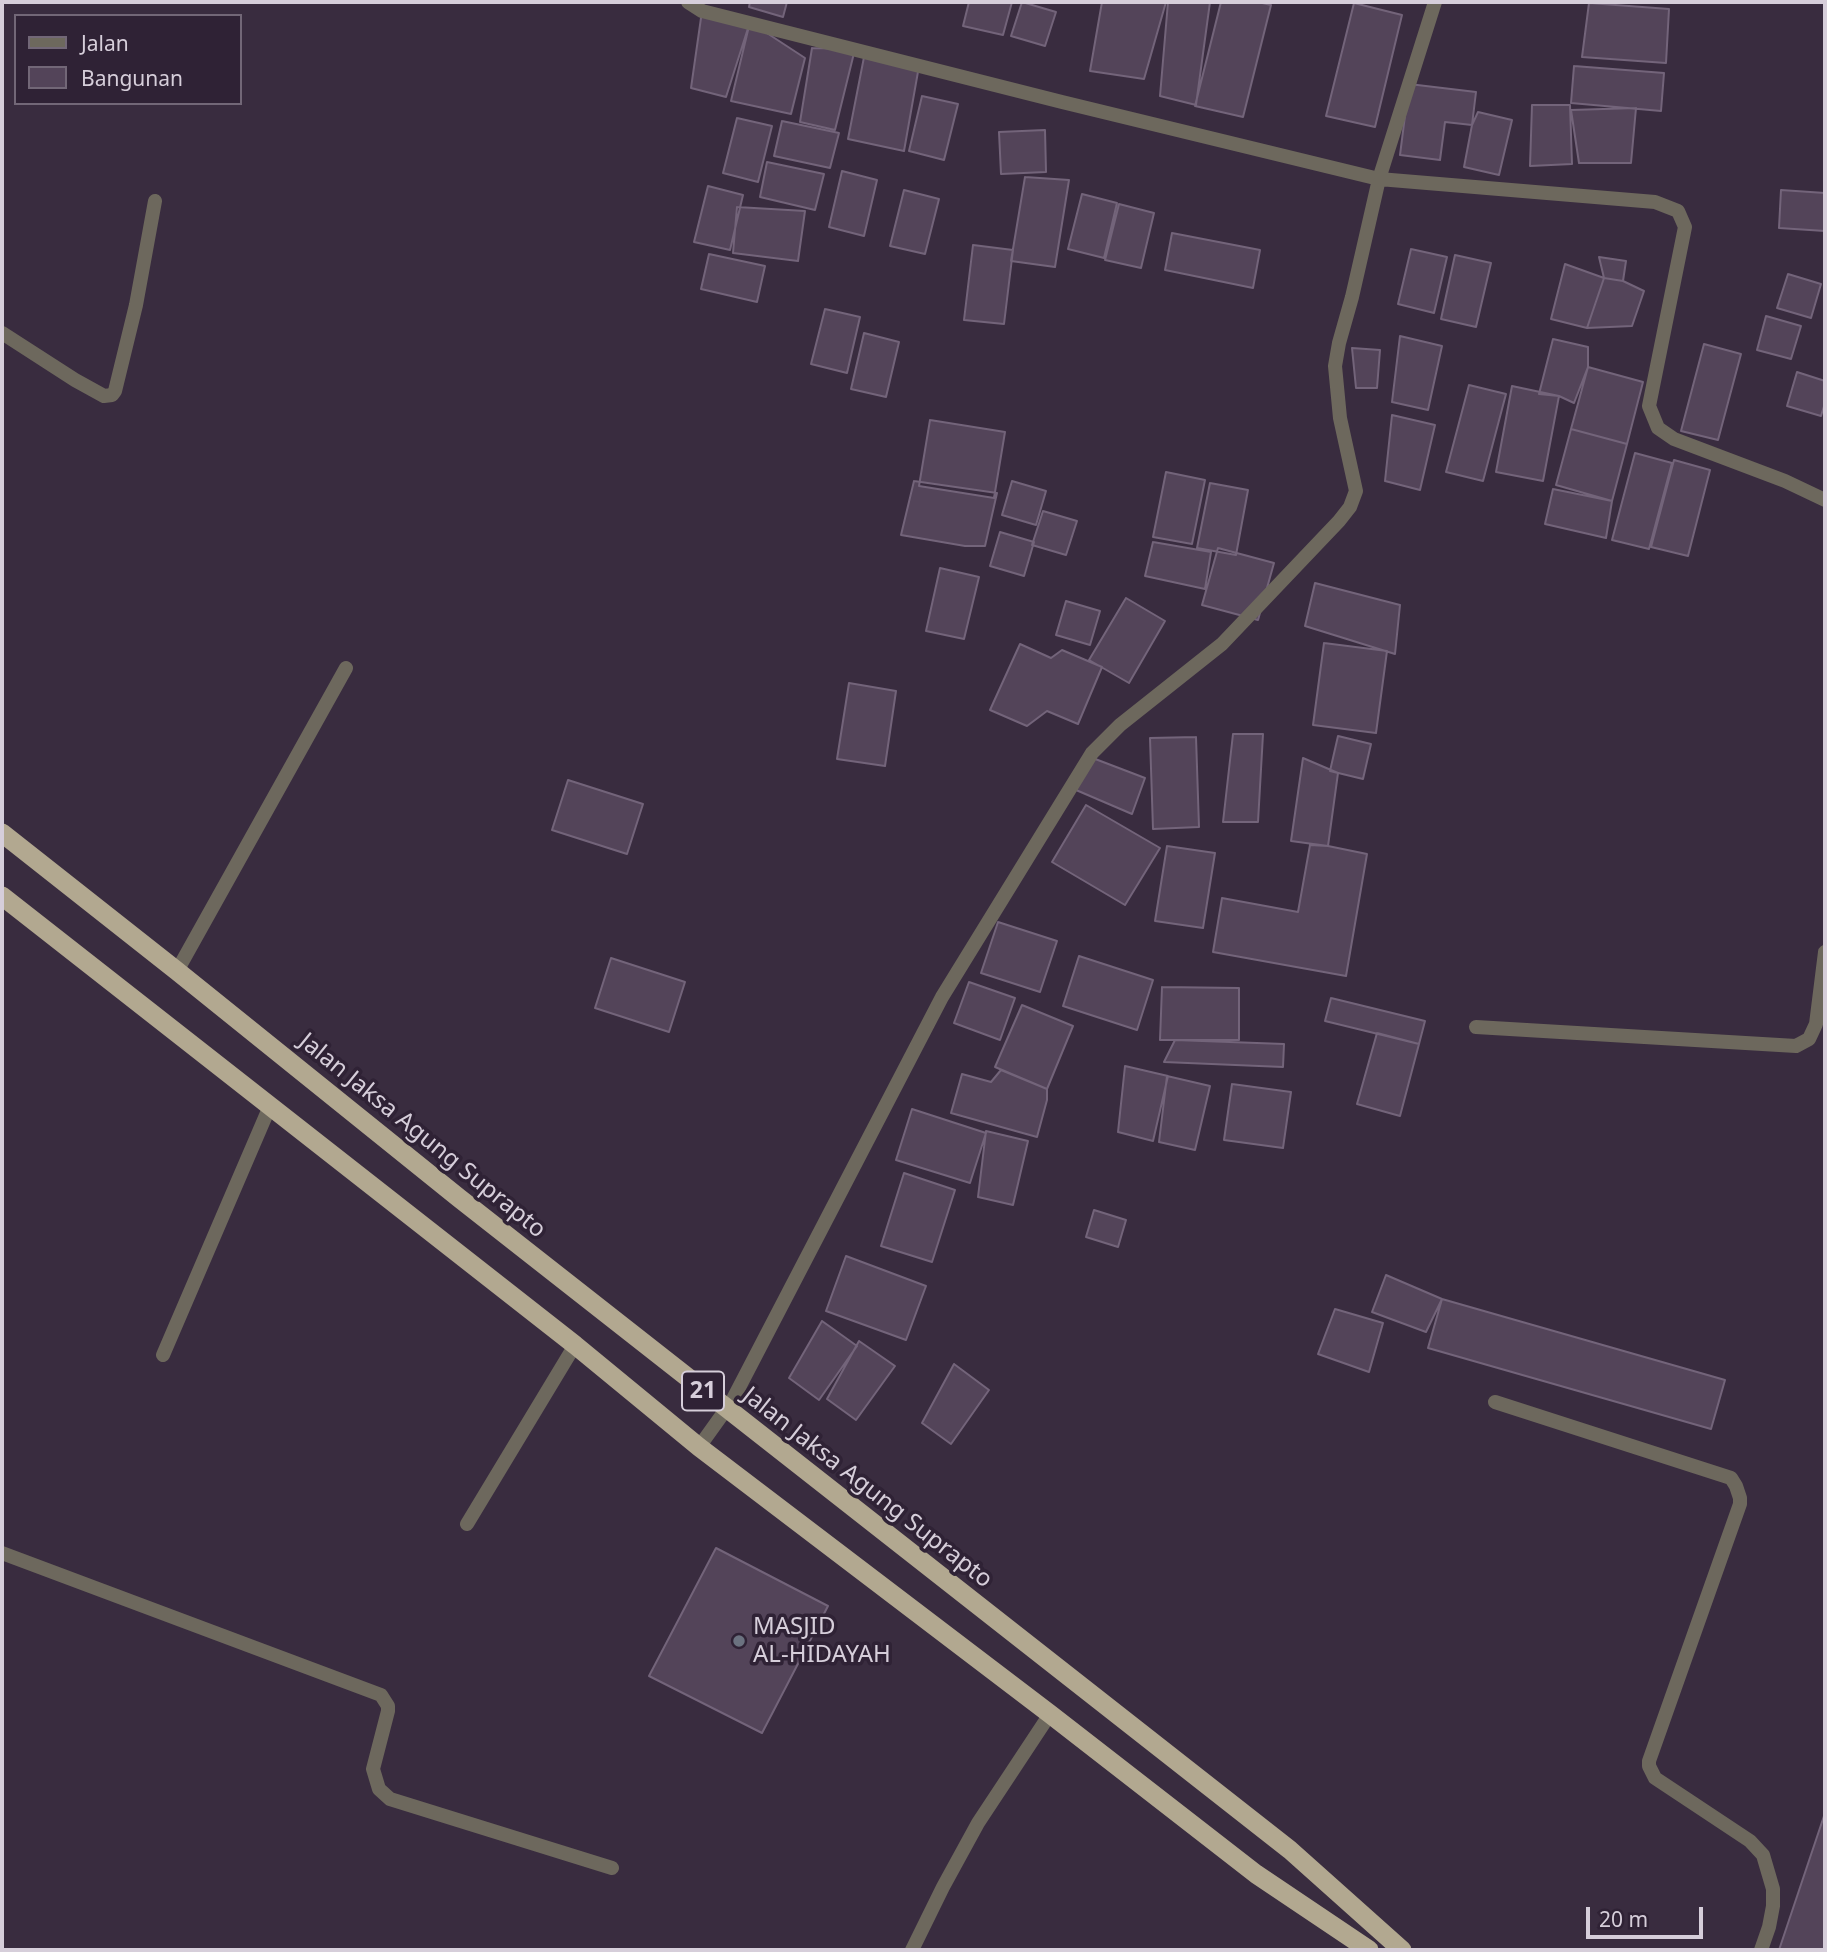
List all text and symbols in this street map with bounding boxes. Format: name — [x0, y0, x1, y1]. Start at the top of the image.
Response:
legend — [14, 14, 242, 105]
text: Jalan — [81, 29, 129, 57]
text: Bangunan — [81, 64, 183, 92]
street label: Jalan Jaksa Agung Suprapto — [293, 1028, 551, 1244]
road number: 21 — [682, 1372, 724, 1410]
street label: Jalan Jaksa Agung Suprapto — [736, 1381, 998, 1595]
place label: MASJID AL-HIDAYAH — [753, 1613, 891, 1669]
marker: MASJID AL-HIDAYAH — [731, 1633, 747, 1649]
scale bar — [1589, 1892, 1706, 1936]
text: 20 m — [1599, 1905, 1648, 1933]

